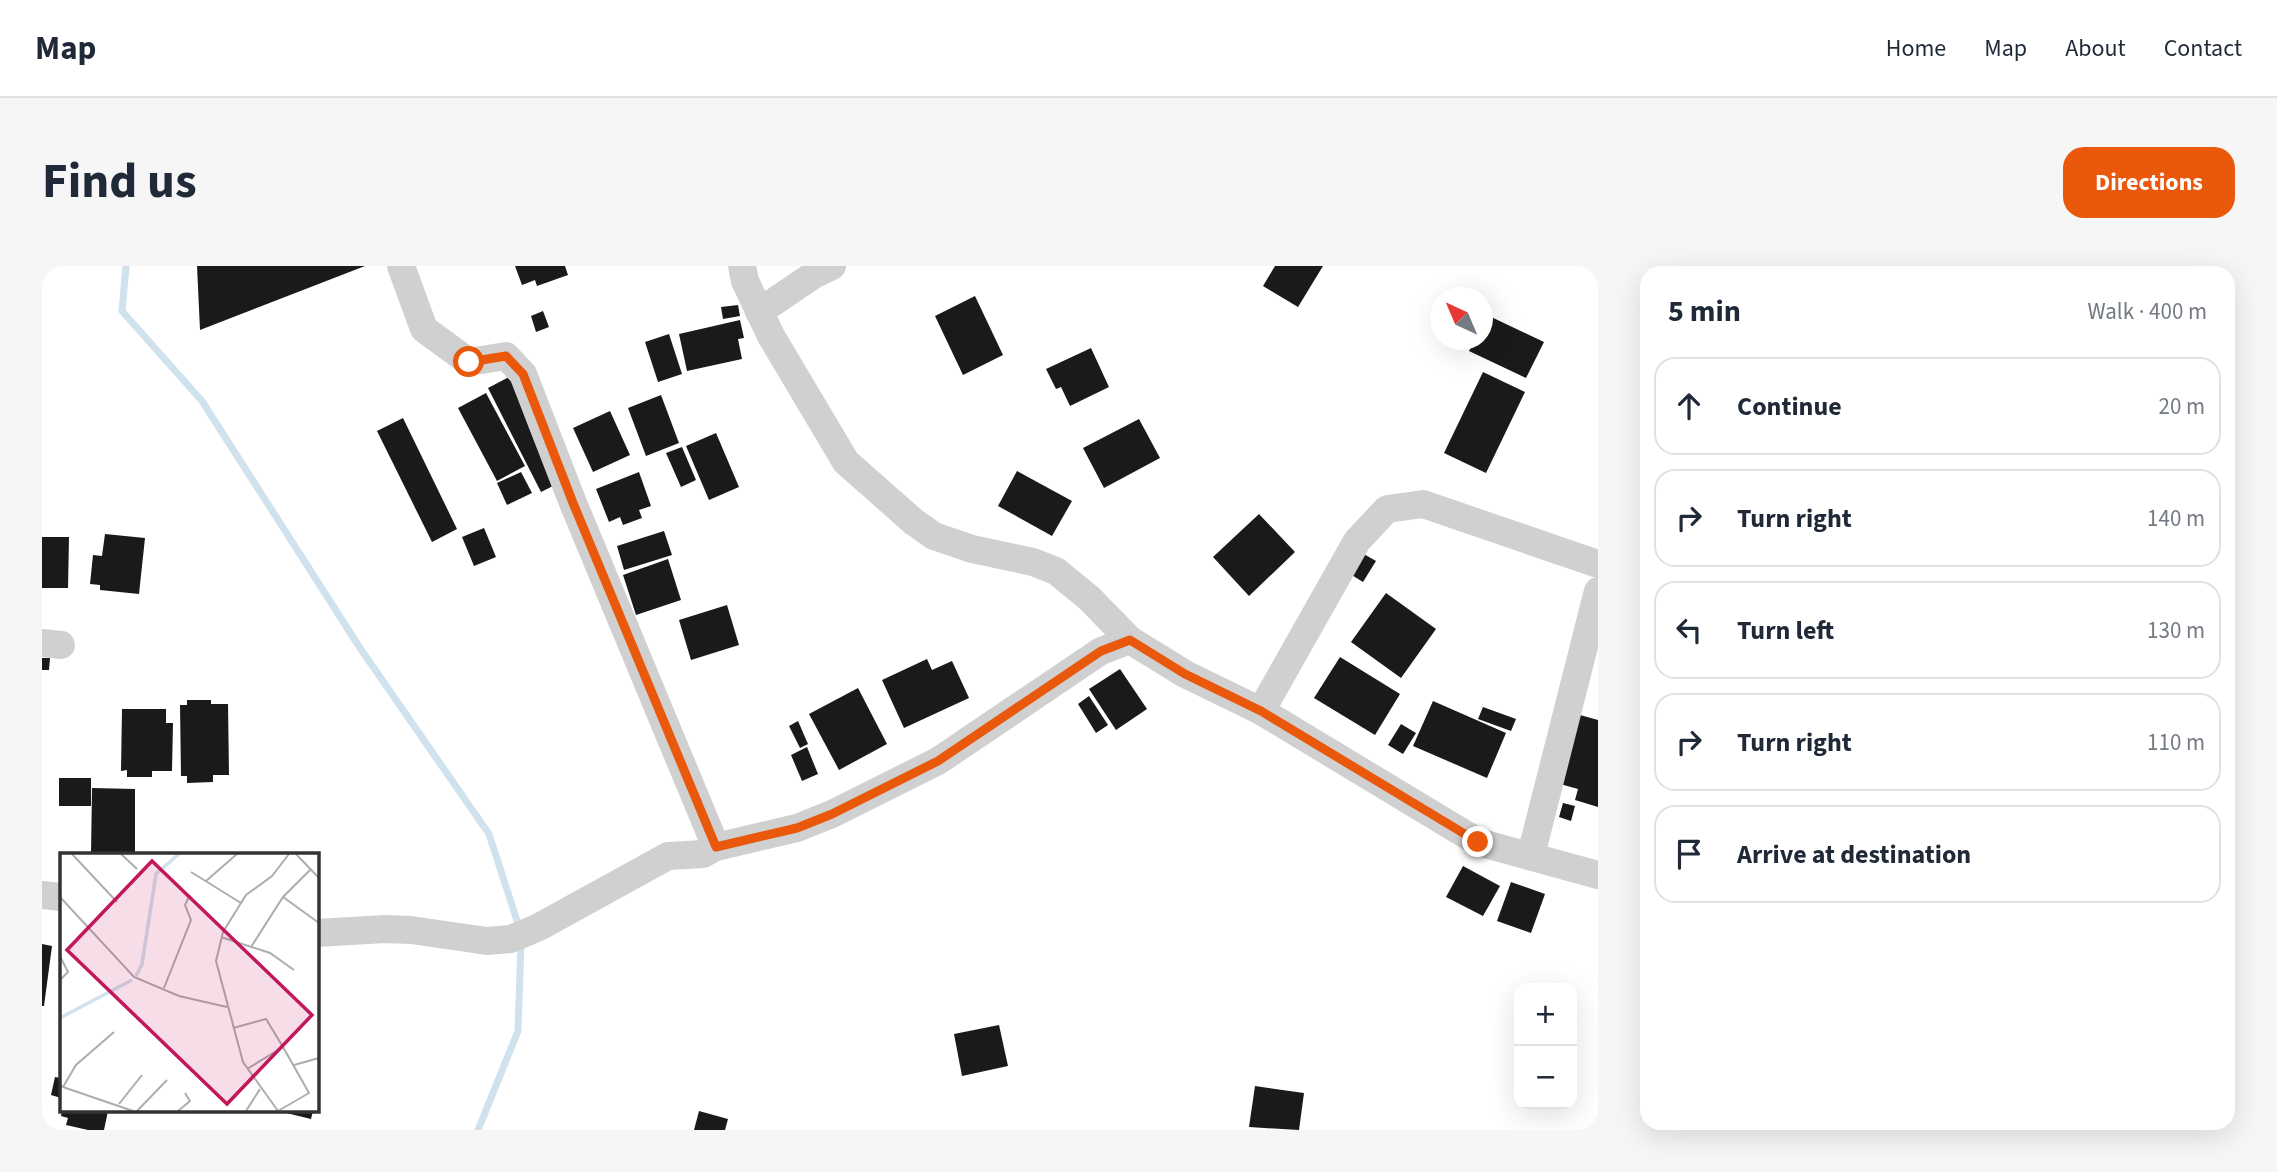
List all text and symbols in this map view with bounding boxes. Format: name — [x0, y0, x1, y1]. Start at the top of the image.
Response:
text: Map — [35, 25, 96, 72]
text: Home — [1886, 31, 1946, 66]
text: Map — [1984, 31, 2027, 66]
text: About — [2065, 31, 2126, 66]
text: Contact — [2164, 31, 2242, 66]
text: Find us — [42, 147, 197, 217]
button: Directions — [2063, 147, 2235, 218]
north arrow — [1430, 287, 1493, 350]
text: 5 min — [1668, 290, 1741, 333]
text: Walk · 400 m — [2088, 295, 2207, 328]
route start — [453, 346, 484, 377]
icon: ahead — [1670, 387, 1708, 425]
text: Continue — [1737, 388, 1842, 425]
text: 20 m — [2158, 390, 2205, 423]
icon: right — [1670, 499, 1708, 537]
text: Turn right — [1737, 500, 1852, 537]
text: 140 m — [2147, 502, 2205, 535]
icon: left — [1670, 611, 1708, 649]
text: Turn left — [1737, 612, 1834, 649]
text: 130 m — [2147, 614, 2205, 647]
icon: right — [1670, 723, 1708, 761]
text: Turn right — [1737, 724, 1852, 761]
text: 110 m — [2147, 726, 2205, 759]
route end — [1462, 826, 1493, 857]
icon: arrive — [1670, 835, 1708, 873]
text: Arrive at destination — [1737, 836, 1971, 873]
inset map — [60, 853, 318, 1112]
map controls — [1514, 983, 1577, 1109]
button: + — [1514, 983, 1577, 1046]
button: − — [1514, 1046, 1577, 1109]

